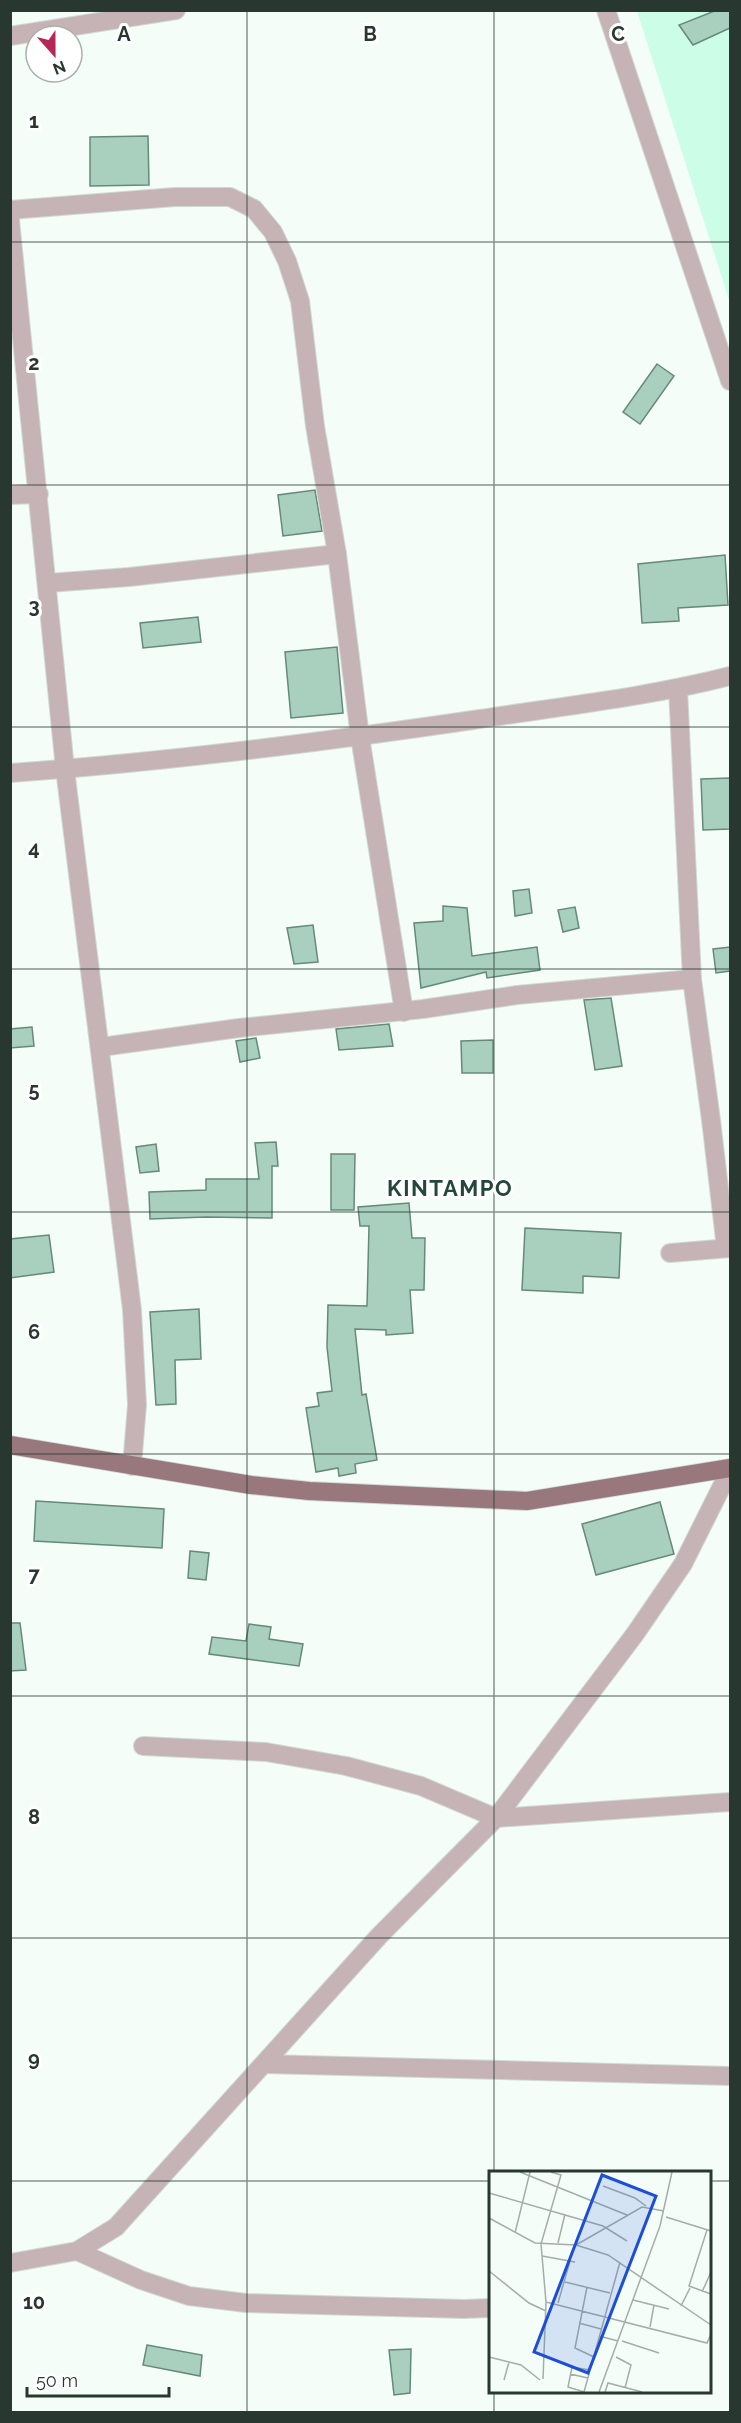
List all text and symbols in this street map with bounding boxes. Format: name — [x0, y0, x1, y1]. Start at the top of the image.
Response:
text: A — [117, 22, 131, 46]
text: B — [363, 22, 377, 46]
text: C — [611, 22, 625, 46]
north arrow — [24, 24, 84, 84]
text: N — [50, 56, 68, 79]
text: 1 — [29, 109, 39, 133]
text: 2 — [28, 351, 40, 375]
text: 3 — [28, 594, 40, 618]
text: 4 — [28, 836, 40, 860]
text: 5 — [28, 1078, 40, 1102]
district label: KINTAMPO — [387, 1175, 513, 1201]
text: 6 — [28, 1320, 40, 1344]
text: 7 — [28, 1563, 40, 1587]
text: 8 — [28, 1805, 40, 1829]
text: 9 — [28, 2047, 40, 2071]
inset map — [489, 2171, 711, 2393]
text: 10 — [23, 2290, 45, 2314]
scale bar — [27, 2360, 170, 2398]
text: 50 m — [36, 2370, 78, 2391]

